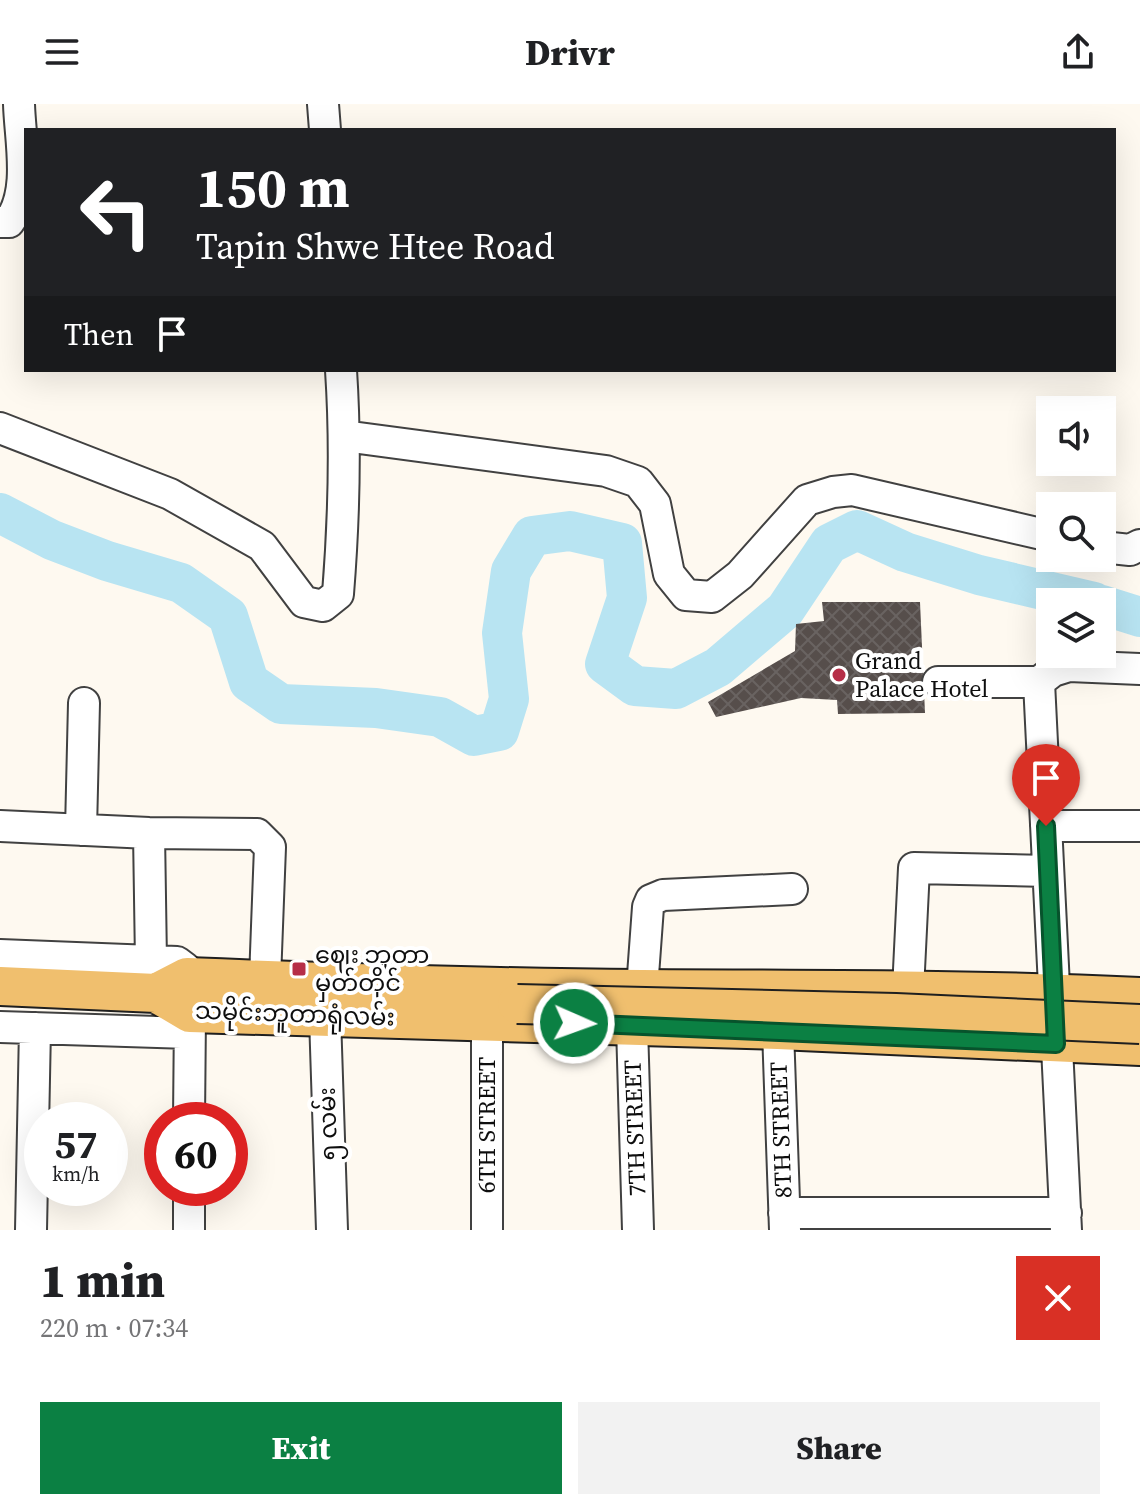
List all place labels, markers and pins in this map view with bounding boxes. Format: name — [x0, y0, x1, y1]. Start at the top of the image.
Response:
place label: Grand Palace Hotel — [855, 644, 988, 705]
marker: Grand Palace Hotel — [830, 666, 848, 684]
pin — [1012, 744, 1080, 826]
place label: ဈေး ဘူတာ မှတ်တိုင် — [315, 938, 429, 1002]
marker: ဈေး ဘူတာ မှတ်တိုင် — [290, 960, 308, 978]

